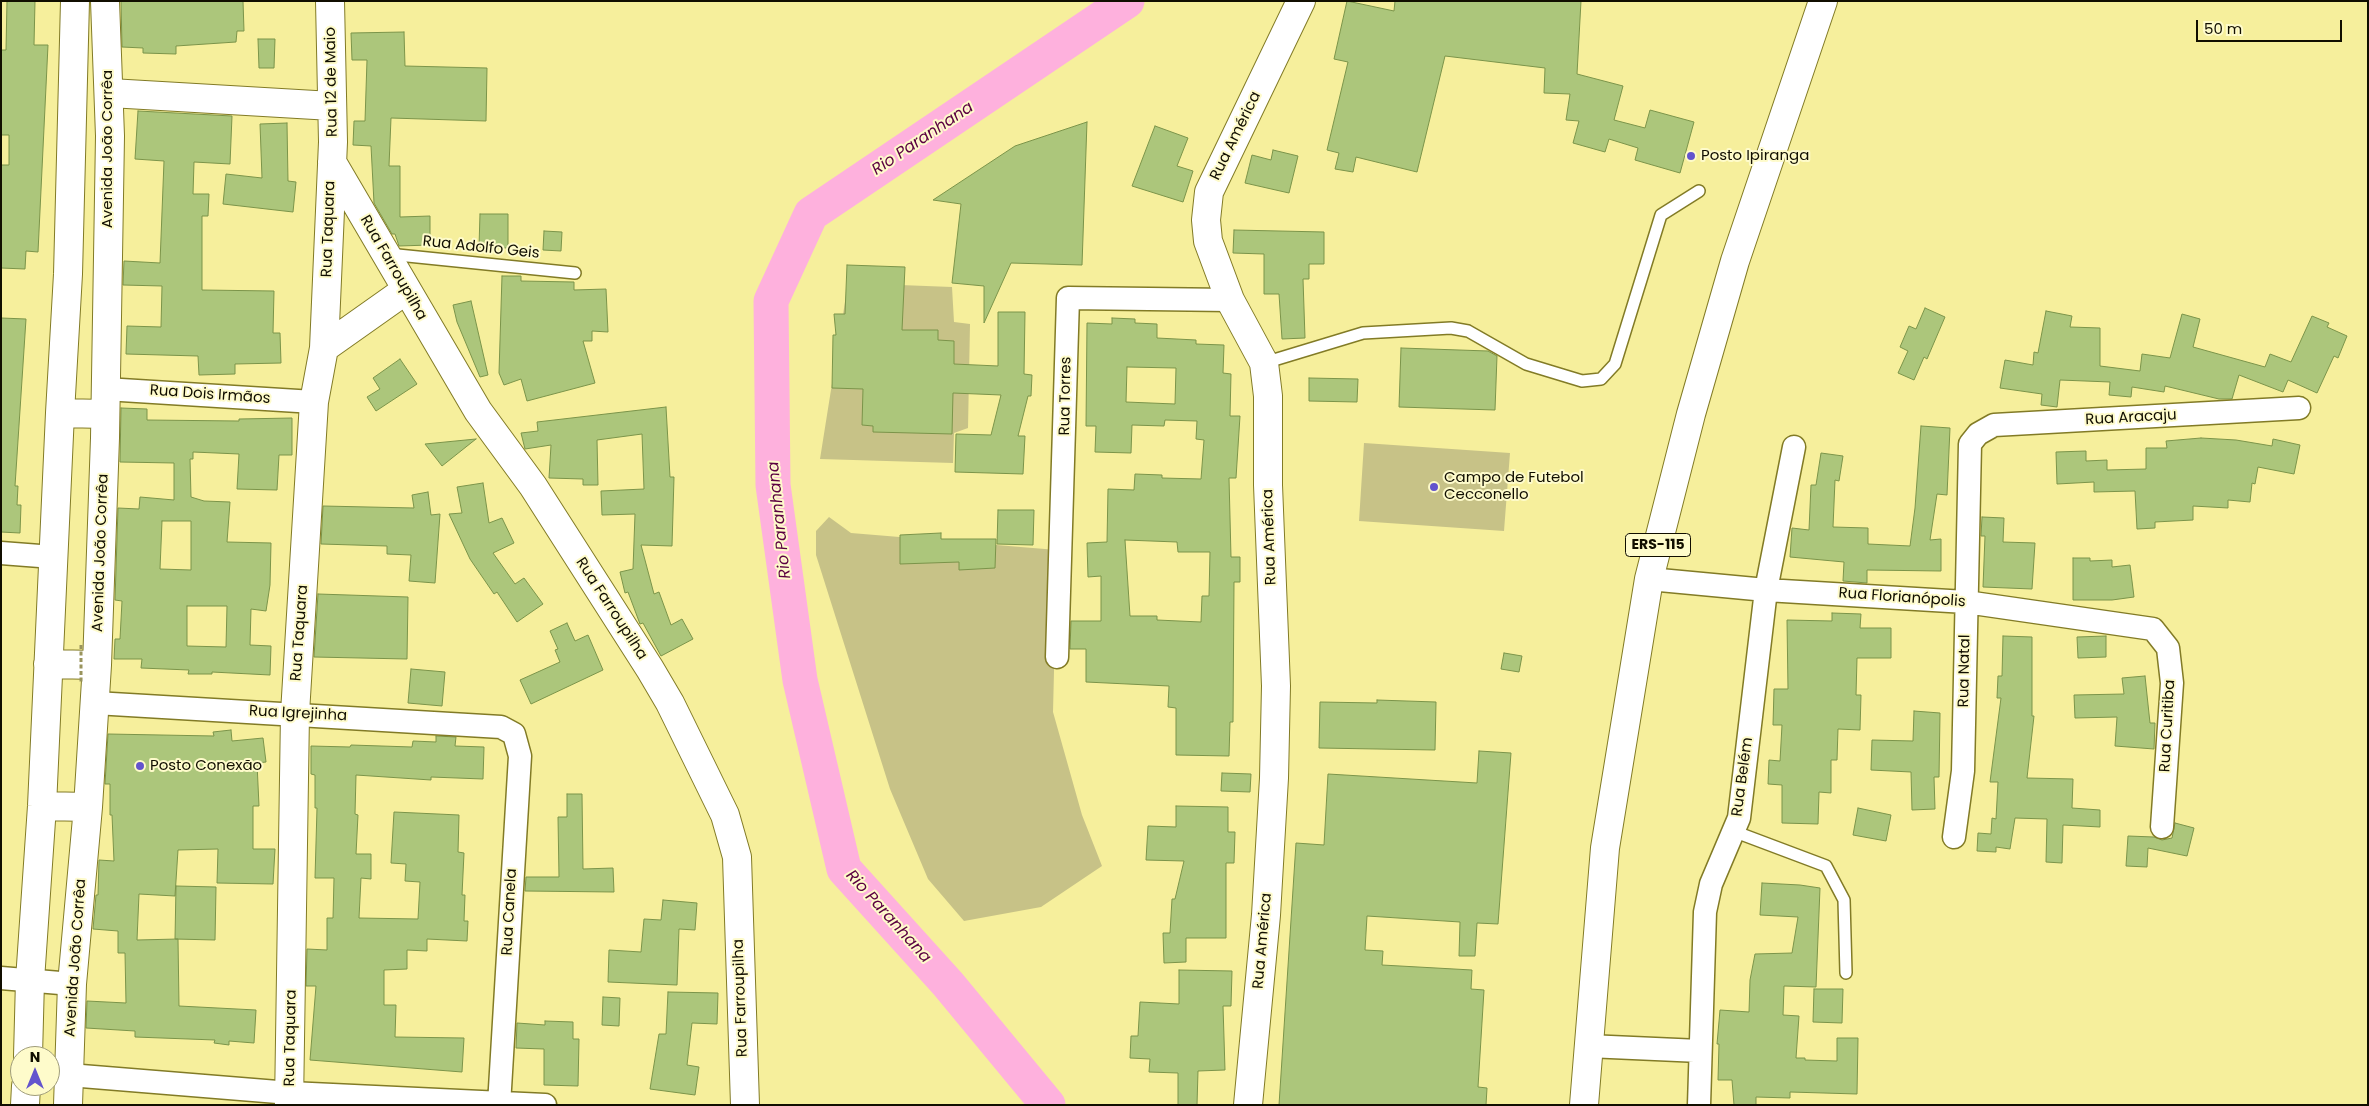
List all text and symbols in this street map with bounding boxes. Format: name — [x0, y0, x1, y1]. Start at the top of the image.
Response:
scale bar — [2199, 10, 2345, 42]
text: 50 m — [2204, 18, 2242, 39]
street label: Rua 12 de Maio — [322, 27, 342, 137]
street label: Avenida João Corrêa — [99, 70, 117, 228]
street label: Rua América — [1207, 89, 1265, 183]
water label: Rio Paranhana — [869, 98, 977, 180]
place label: Posto Ipiranga — [1701, 147, 1809, 165]
marker: Posto Ipiranga — [1685, 150, 1697, 162]
street label: Rua Taquara — [318, 180, 340, 278]
street label: Rua Farroupilha — [356, 212, 430, 324]
street label: Rua Adolfo Geis — [422, 233, 540, 263]
street label: Rua Torres — [1056, 356, 1076, 436]
street label: Rua Dois Irmãos — [149, 382, 271, 408]
street label: Rua Aracaju — [2085, 407, 2177, 429]
water label: Rio Paranhana — [764, 460, 796, 580]
place label: Campo de Futebol Cecconello — [1444, 469, 1584, 504]
street label: Avenida João Corrêa — [89, 473, 113, 633]
marker: Campo de Futebol Cecconello — [1428, 481, 1440, 493]
street label: Rua América — [1259, 489, 1281, 585]
road number: ERS-115 — [1626, 534, 1690, 556]
street label: Rua Farroupilha — [571, 555, 651, 663]
street label: Rua Taquara — [288, 584, 312, 682]
street label: Rua Florianópolis — [1838, 585, 1966, 611]
street label: Rua Natal — [1955, 634, 1975, 708]
street label: Rua Curitiba — [2157, 679, 2179, 773]
street label: Rua Igrejinha — [248, 702, 348, 726]
street label: Rua Belém — [1729, 736, 1757, 818]
place label: Posto Conexão — [150, 757, 262, 775]
marker: Posto Conexão — [134, 760, 146, 772]
water label: Rio Paranhana — [841, 867, 935, 967]
street label: Rua Canela — [499, 868, 521, 956]
street label: Avenida João Corrêa — [61, 878, 91, 1038]
street label: Rua América — [1250, 892, 1276, 990]
street label: Rua Farroupilha — [730, 939, 752, 1057]
street label: Rua Taquara — [281, 989, 301, 1087]
north arrow — [10, 1046, 60, 1096]
text: N — [30, 1047, 40, 1067]

